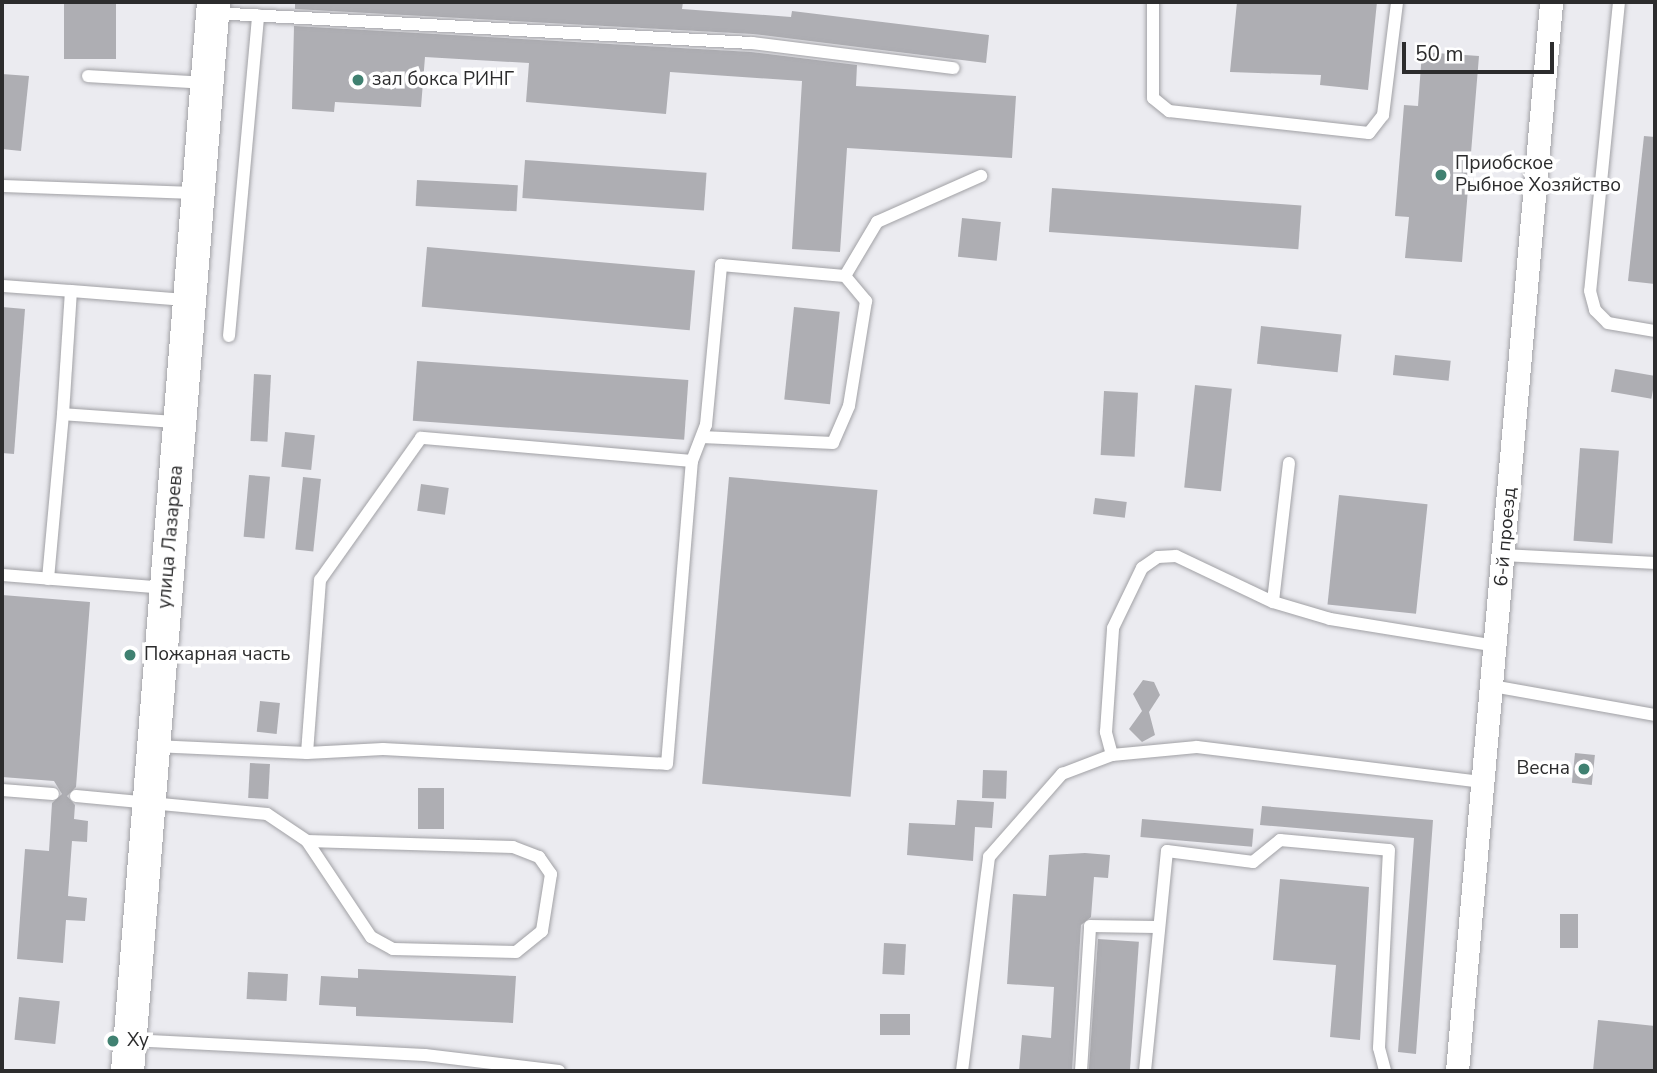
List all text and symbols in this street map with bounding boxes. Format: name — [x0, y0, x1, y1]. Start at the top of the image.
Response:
scale bar — [1405, 28, 1557, 72]
text: 50 m — [1415, 40, 1464, 68]
place label: зал бокса РИНГ — [372, 69, 514, 91]
marker: зал бокса РИНГ — [350, 72, 366, 88]
place label: Приобское Рыбное Хозяйство — [1455, 153, 1621, 197]
marker: Приобское Рыбное Хозяйство — [1433, 167, 1449, 183]
street label: улица Лазарева — [153, 464, 189, 610]
street label: 6-й проезд — [1490, 486, 1522, 588]
place label: Пожарная часть — [144, 644, 290, 666]
marker: Пожарная часть — [122, 647, 138, 663]
place label: Весна — [1516, 758, 1570, 780]
marker: Весна — [1576, 761, 1592, 777]
place label: Xy — [127, 1030, 149, 1052]
marker: Xy — [105, 1033, 121, 1049]

